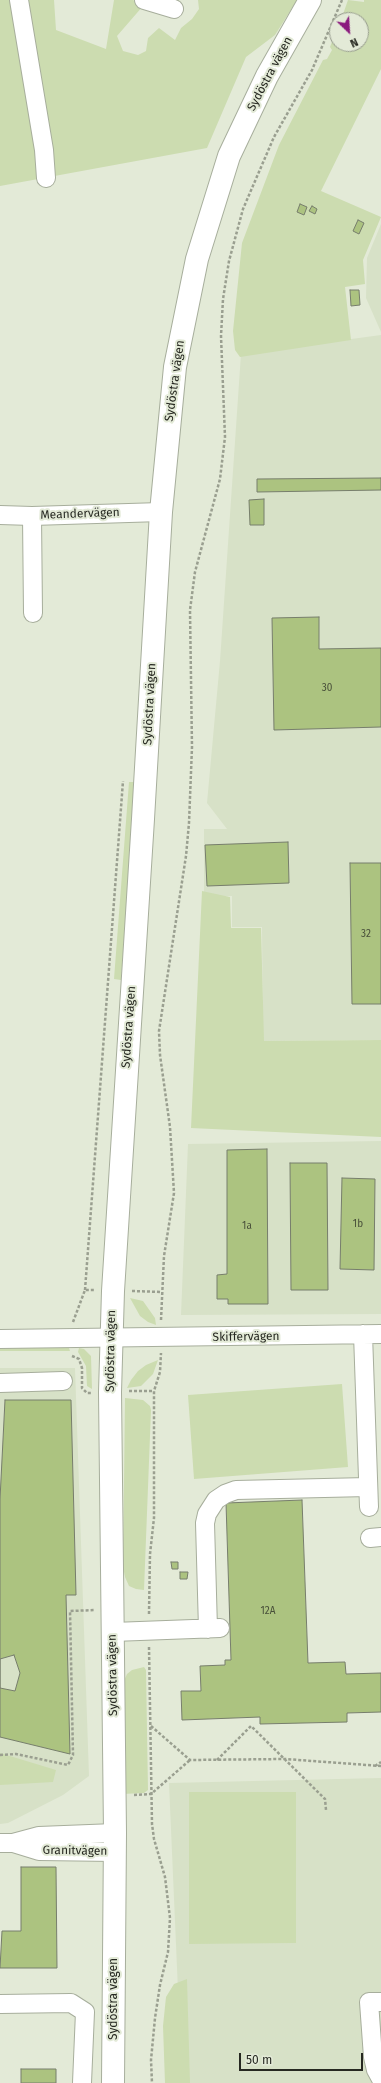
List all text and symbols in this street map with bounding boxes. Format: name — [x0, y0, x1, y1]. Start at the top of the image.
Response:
north arrow — [329, 12, 369, 52]
street label: Sydöstra vägen — [244, 34, 296, 114]
text: N — [348, 35, 360, 50]
street label: Sydöstra vägen — [162, 339, 188, 423]
street label: Meandervägen — [40, 505, 120, 523]
street label: Sydöstra vägen — [141, 663, 159, 745]
house number: 30 — [322, 682, 332, 694]
house number: 32 — [361, 928, 371, 940]
street label: Sydöstra vägen — [119, 986, 139, 1068]
house number: 1b — [353, 1218, 363, 1230]
house number: 1a — [242, 1220, 252, 1232]
street label: Sydöstra vägen — [103, 1310, 119, 1392]
street label: Skiffervägen — [212, 1329, 280, 1345]
house number: 12A — [260, 1605, 276, 1617]
street label: Sydöstra vägen — [105, 1634, 121, 1716]
street label: Granitvägen — [43, 1843, 107, 1859]
street label: Sydöstra vägen — [107, 1958, 121, 2040]
scale bar — [241, 2045, 365, 2071]
text: 50 m — [246, 2053, 272, 2067]

